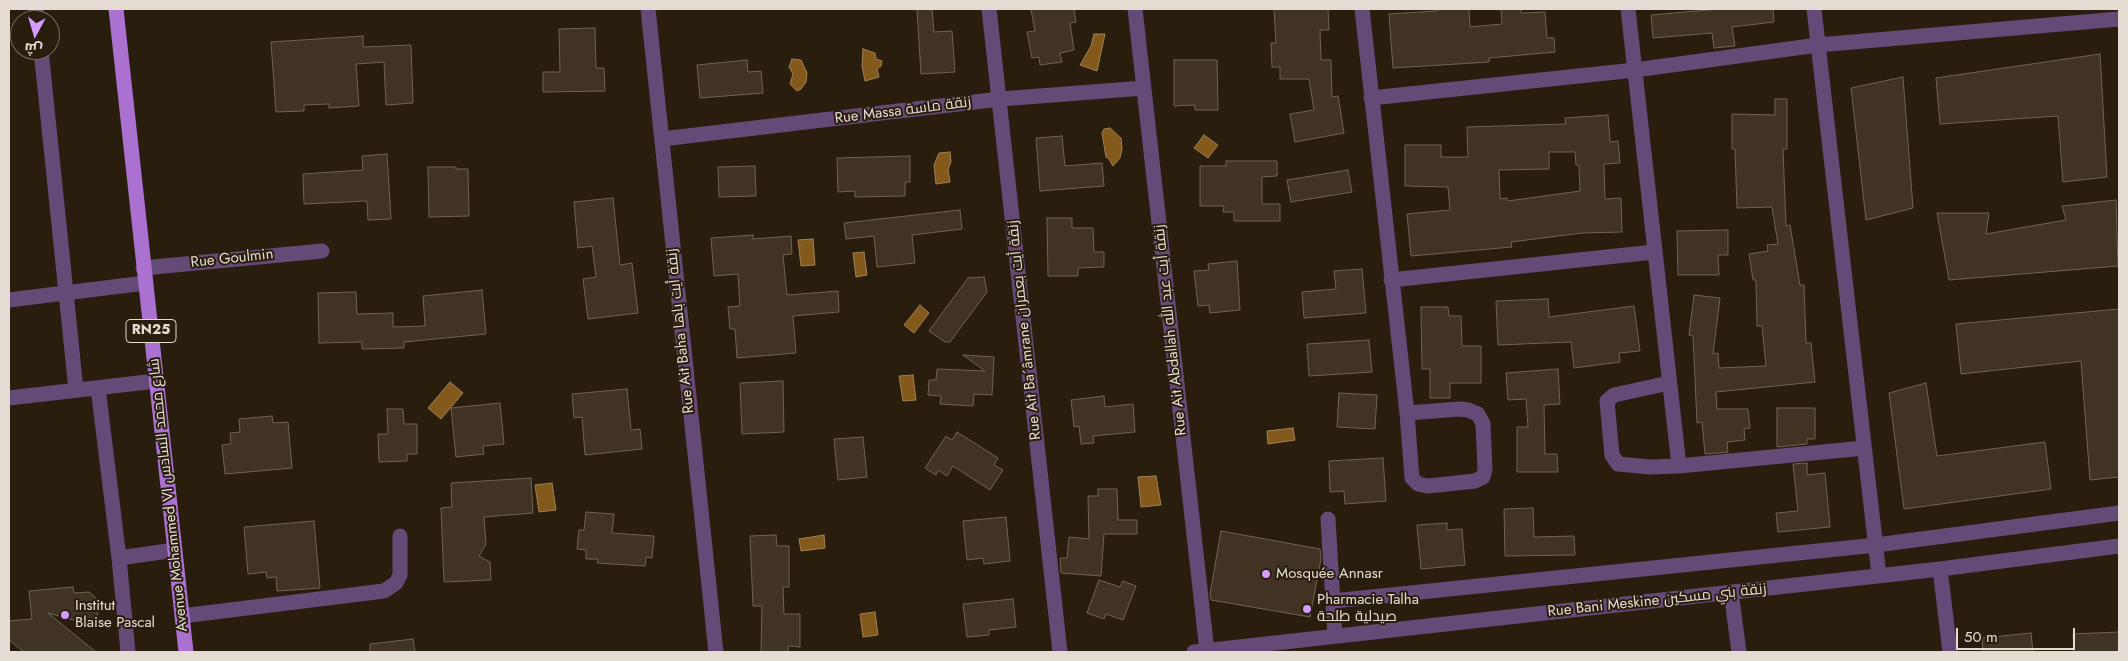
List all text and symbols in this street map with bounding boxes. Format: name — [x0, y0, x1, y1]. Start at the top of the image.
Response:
north arrow — [10, 10, 60, 60]
text: ش — [24, 38, 44, 60]
street label: Rue Massa زنقة ماسة — [834, 94, 972, 128]
street label: Rue Ait Ba´âmrane زنقة أيت بعمران — [1005, 219, 1045, 441]
street label: Rue Ait Abdallah زنقة أيت عبد الله — [1151, 224, 1191, 436]
street label: Rue Goulmin — [190, 246, 274, 272]
street label: Rue Ait Baha زنقة أيت باها — [663, 248, 699, 414]
road number: RN25 — [126, 320, 176, 342]
street label: Avenue Mohammed VI شارع محمد السادس — [146, 357, 192, 633]
place label: Mosquée Annasr — [1276, 565, 1383, 583]
marker: Mosquée Annasr — [1260, 568, 1272, 580]
street label: Rue Bani Meskine زنقة بني مسكين — [1547, 581, 1767, 621]
place label: Pharmacie Talha صيدلية طلحة — [1317, 591, 1419, 626]
place label: Institut Blaise Pascal — [75, 597, 155, 632]
marker: Pharmacie Talha صيدلية طلحة — [1301, 603, 1313, 615]
marker: Institut Blaise Pascal — [59, 609, 71, 621]
scale bar — [1958, 618, 2077, 650]
text: 50 m — [1964, 626, 1998, 648]

